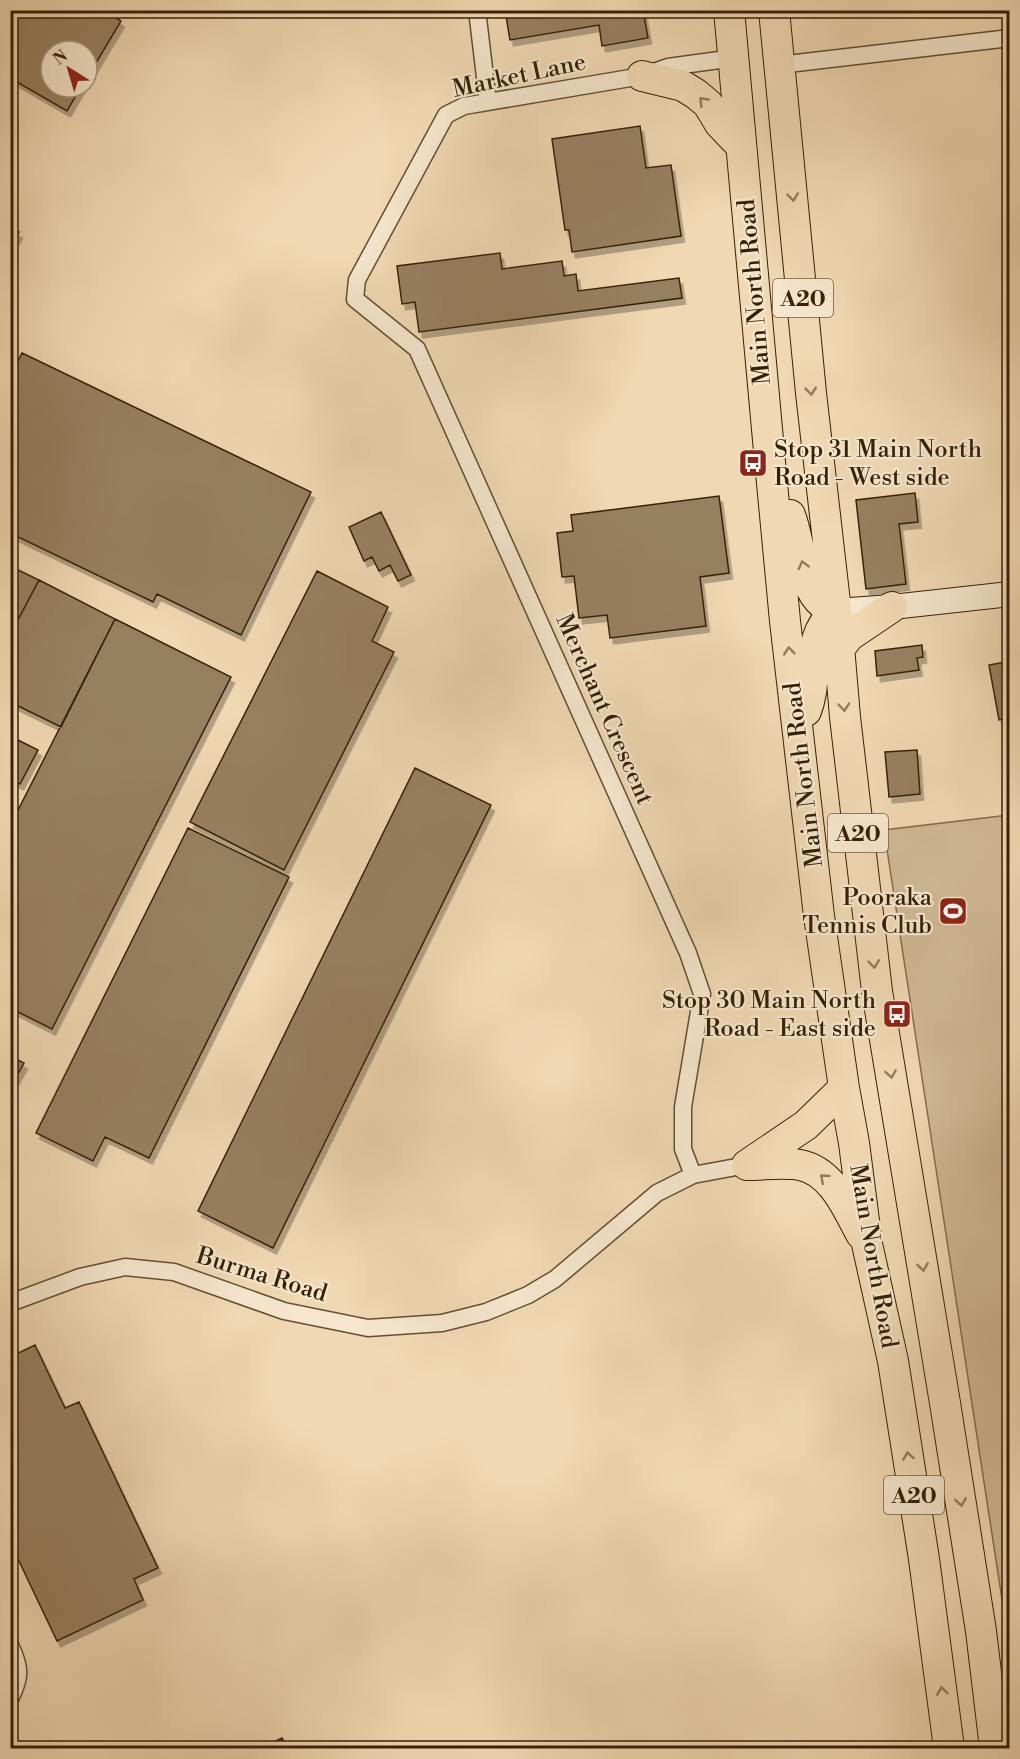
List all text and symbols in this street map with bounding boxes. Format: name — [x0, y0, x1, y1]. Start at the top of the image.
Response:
north arrow — [39, 39, 99, 99]
text: N — [50, 46, 72, 70]
street label: Market Lane — [450, 47, 589, 105]
one-way arrow — [700, 98, 711, 109]
one-way arrow — [786, 193, 799, 202]
street label: Main North Road — [732, 197, 778, 386]
road number: A20 — [773, 279, 833, 317]
one-way arrow — [804, 387, 817, 396]
place label: Stop 31 Main North Road - West side — [774, 435, 982, 493]
bus stop icon: Stop 31 Main North Road - West side — [737, 447, 769, 479]
one-way arrow — [797, 560, 810, 570]
street label: Merchant Crescent — [549, 609, 660, 810]
one-way arrow — [783, 646, 796, 656]
street label: Main North Road — [778, 680, 830, 869]
one-way arrow — [837, 703, 850, 712]
road number: A20 — [828, 814, 888, 852]
place label: Pooraka Tennis Club — [802, 883, 933, 941]
sports icon: Pooraka Tennis Club — [937, 895, 969, 927]
one-way arrow — [867, 959, 880, 968]
place label: Stop 30 Main North Road - East side — [662, 986, 876, 1044]
bus stop icon: Stop 30 Main North Road - East side — [881, 998, 913, 1030]
one-way arrow — [884, 1069, 897, 1079]
street label: Main North Road — [842, 1162, 904, 1351]
one-way arrow — [819, 1175, 830, 1186]
street label: Burma Road — [192, 1241, 331, 1309]
one-way arrow — [916, 1262, 928, 1271]
one-way arrow — [902, 1451, 914, 1461]
road number: A20 — [884, 1476, 944, 1514]
one-way arrow — [954, 1498, 966, 1507]
one-way arrow — [936, 1686, 948, 1695]

